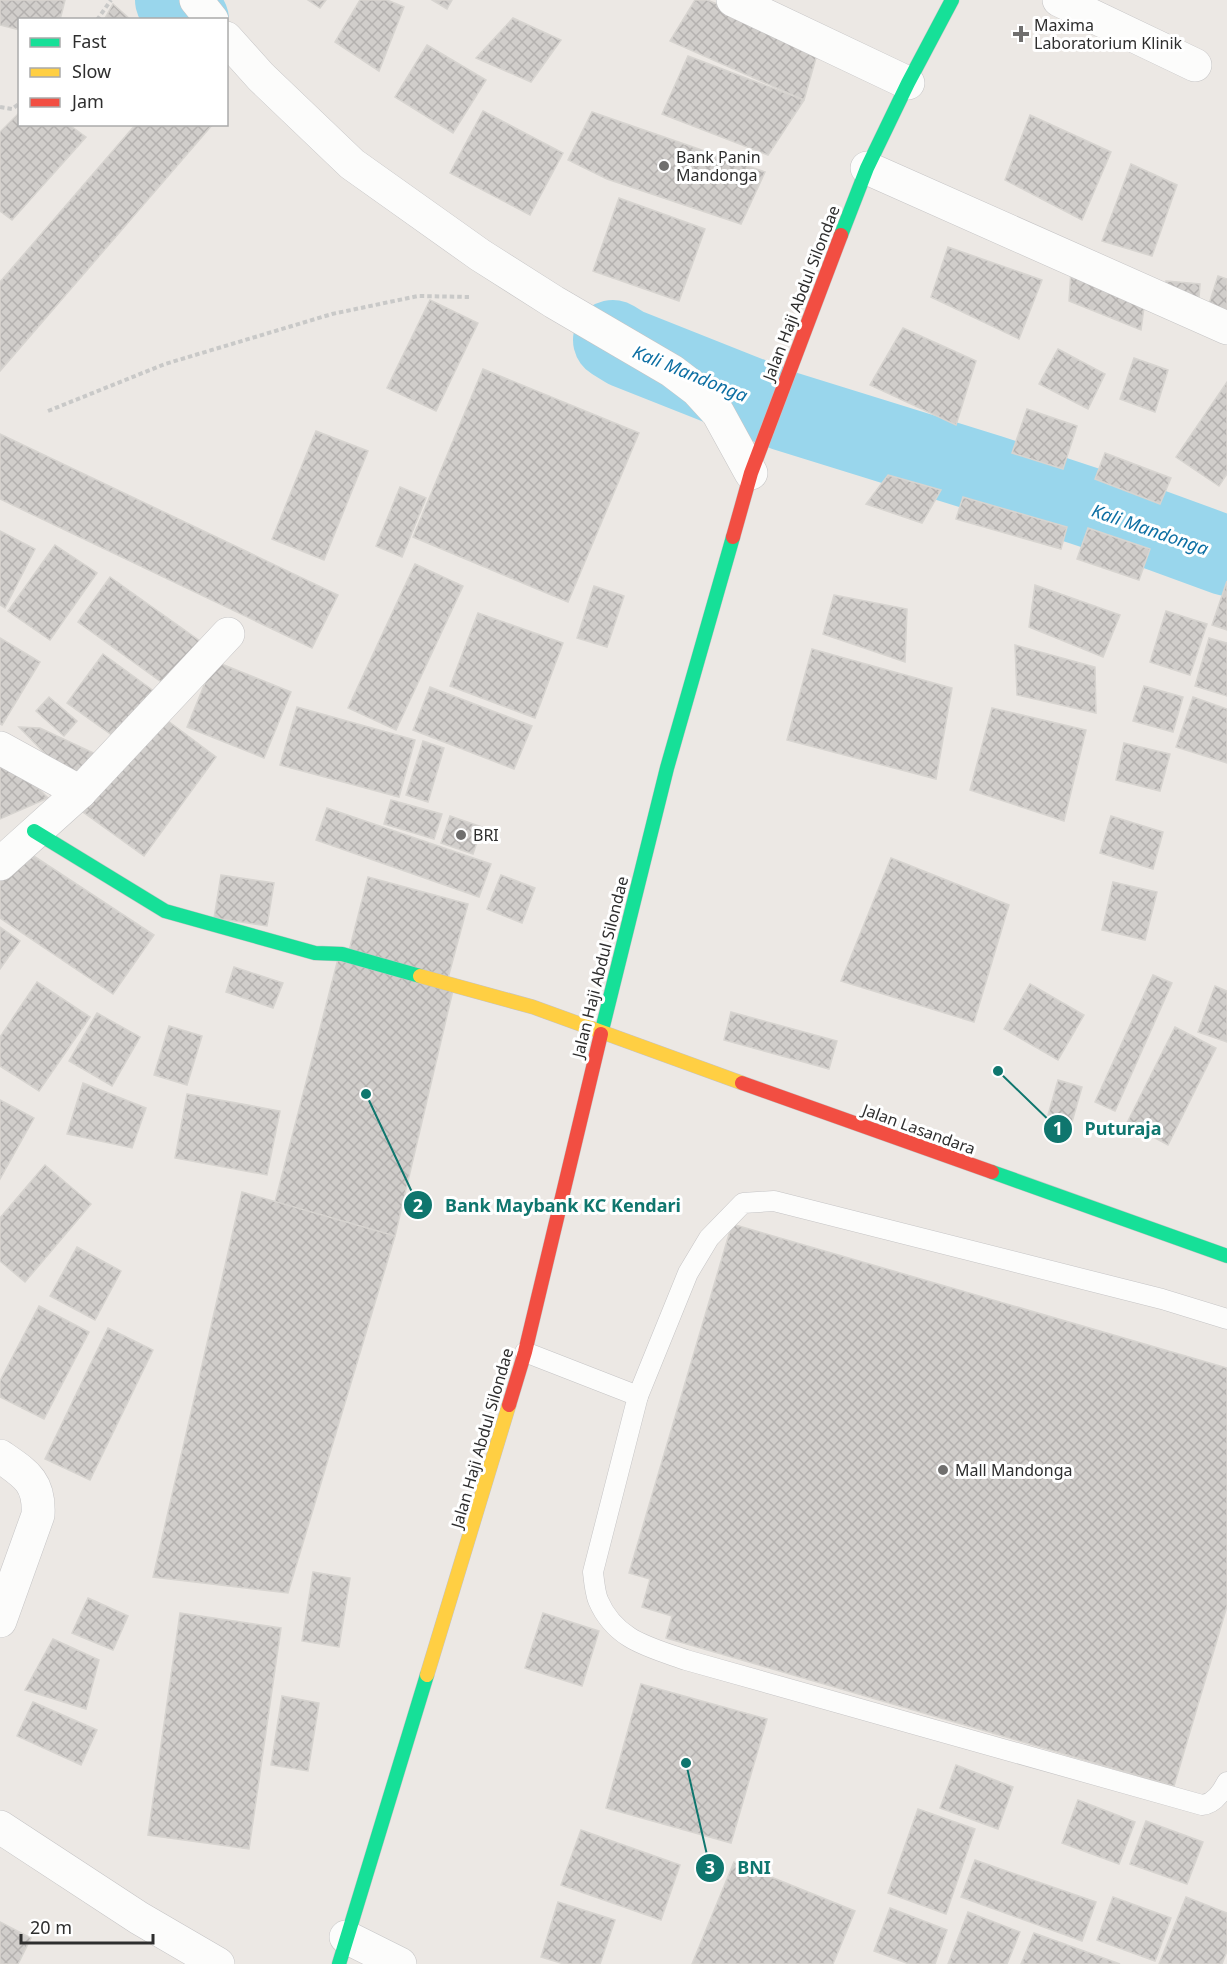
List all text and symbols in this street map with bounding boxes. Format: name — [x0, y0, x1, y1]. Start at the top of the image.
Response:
place label: Maxima Laboratorium Klinik — [1034, 14, 1183, 54]
legend — [18, 18, 228, 126]
marker: Maxima Laboratorium Klinik — [1012, 25, 1030, 43]
text: Fast — [72, 29, 107, 53]
text: Slow — [72, 59, 111, 83]
text: Jam — [70, 89, 104, 113]
place label: Bank Panin Mandonga — [676, 146, 761, 186]
marker: Bank Panin Mandonga — [657, 159, 671, 173]
street label: Jalan Haji Abdul Silondae — [757, 202, 845, 386]
water label: Kali Mandonga — [629, 339, 751, 407]
water label: Kali Mandonga — [1089, 498, 1212, 560]
place label: BRI — [473, 824, 499, 846]
marker: BRI — [454, 828, 468, 842]
street label: Jalan Haji Abdul Silondae — [566, 874, 633, 1062]
street label: Jalan Lasandara — [858, 1098, 978, 1160]
callout: Puturaja — [1043, 1111, 1174, 1147]
text: 1 — [1053, 1116, 1063, 1140]
text: Puturaja — [1084, 1116, 1162, 1140]
callout: Bank Maybank KC Kendari — [403, 1187, 693, 1223]
text: 2 — [413, 1193, 423, 1217]
text: Bank Maybank KC Kendari — [445, 1193, 681, 1217]
street label: Jalan Haji Abdul Silondae — [445, 1345, 518, 1532]
place label: Mall Mandonga — [955, 1459, 1073, 1481]
marker: Mall Mandonga — [936, 1463, 950, 1477]
callout: BNI — [695, 1850, 783, 1886]
text: 3 — [705, 1855, 715, 1879]
text: BNI — [737, 1855, 771, 1879]
scale bar — [21, 1907, 153, 1945]
text: 20 m — [30, 1915, 72, 1939]

